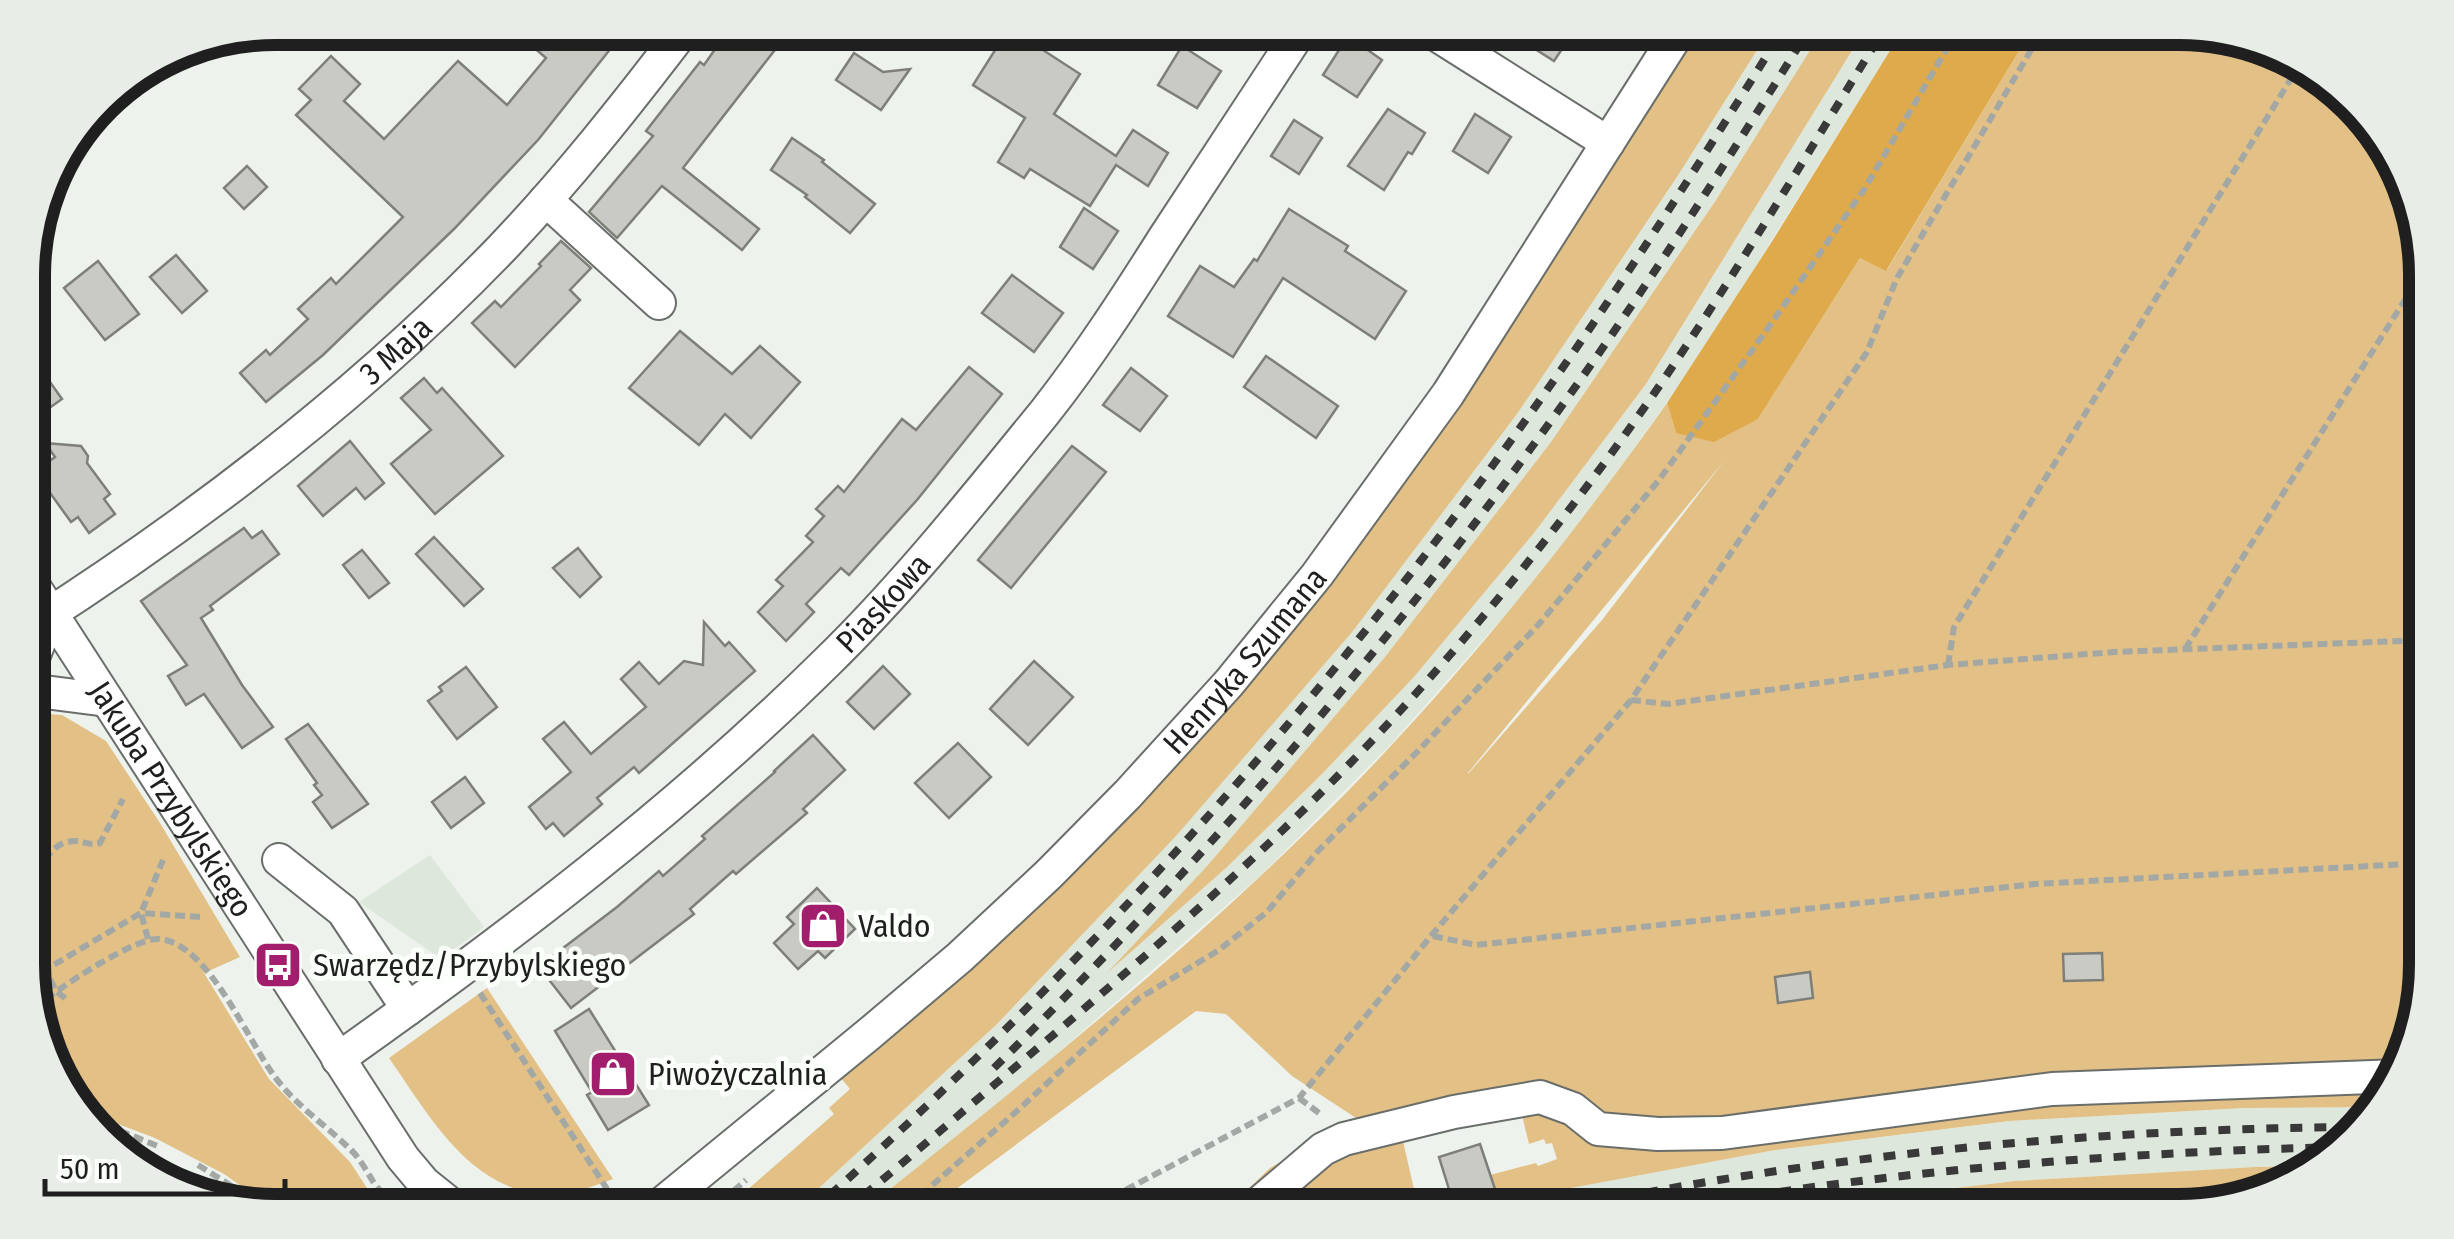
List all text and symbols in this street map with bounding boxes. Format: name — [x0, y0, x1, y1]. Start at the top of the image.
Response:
street label: 3 Maja — [352, 308, 440, 393]
street label: Piaskowa — [828, 546, 938, 661]
street label: Henryka Szumana — [1155, 560, 1335, 762]
street label: Jakuba Przybylskiego — [81, 674, 261, 924]
shop icon: Valdo — [797, 900, 849, 952]
place label: Valdo — [858, 907, 931, 945]
bus stop icon: Swarzędz/Przybylskiego — [252, 939, 304, 991]
place label: Swarzędz/Przybylskiego — [313, 946, 626, 984]
shop icon: Piwożyczalnia — [587, 1048, 639, 1100]
place label: Piwożyczalnia — [648, 1055, 828, 1093]
scale bar — [45, 1134, 285, 1196]
text: 50 m — [60, 1151, 120, 1187]

